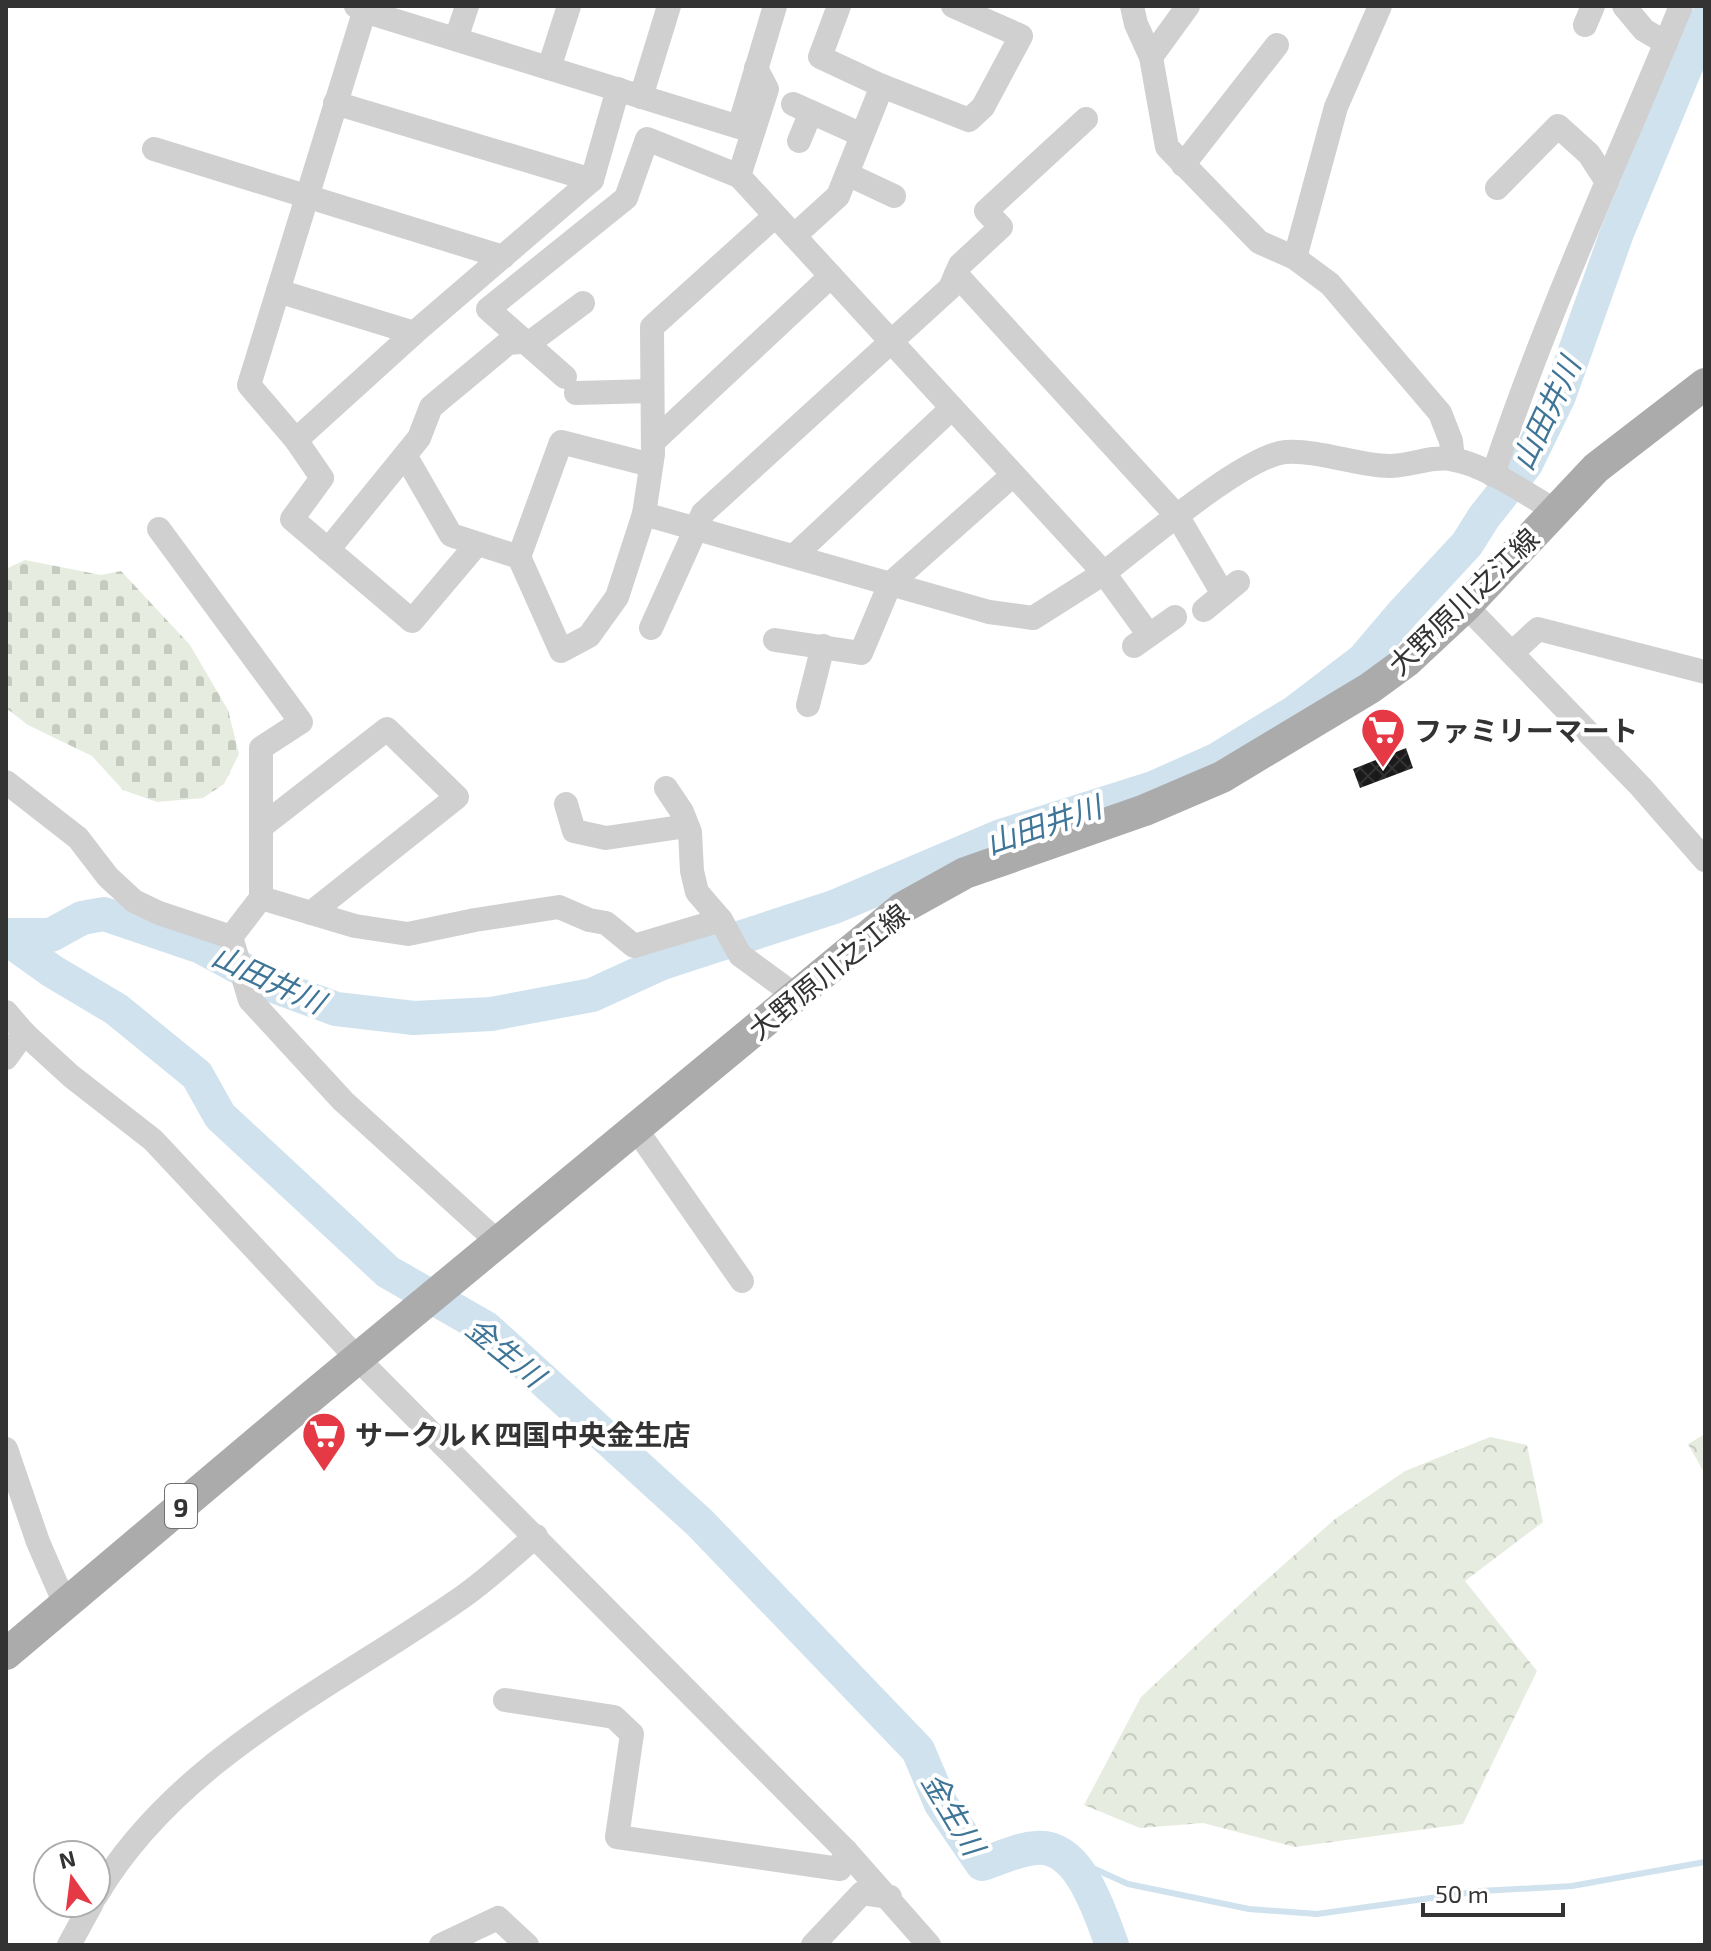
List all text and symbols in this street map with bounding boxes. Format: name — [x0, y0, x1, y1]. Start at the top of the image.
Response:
water label: 山田井川 — [1503, 348, 1588, 475]
street label: 大野原川之江線 — [1381, 521, 1545, 681]
supermarket icon: ファミリーマート — [1359, 706, 1407, 769]
place label: ファミリーマート — [1414, 713, 1638, 747]
water label: 山田井川 — [980, 786, 1108, 861]
street label: 大野原川之江線 — [741, 896, 915, 1046]
water label: 山田井川 — [207, 936, 334, 1021]
water label: 金生川 — [460, 1309, 555, 1395]
supermarket icon: サークルＫ四国中央金生店 — [300, 1410, 348, 1473]
place label: サークルＫ四国中央金生店 — [355, 1417, 690, 1451]
road number: 9 — [165, 1484, 197, 1528]
water label: 金生川 — [915, 1765, 994, 1863]
north arrow — [32, 1839, 112, 1919]
text: N — [56, 1844, 78, 1873]
scale bar — [1423, 1867, 1563, 1917]
text: 50 m — [1435, 1879, 1489, 1908]

